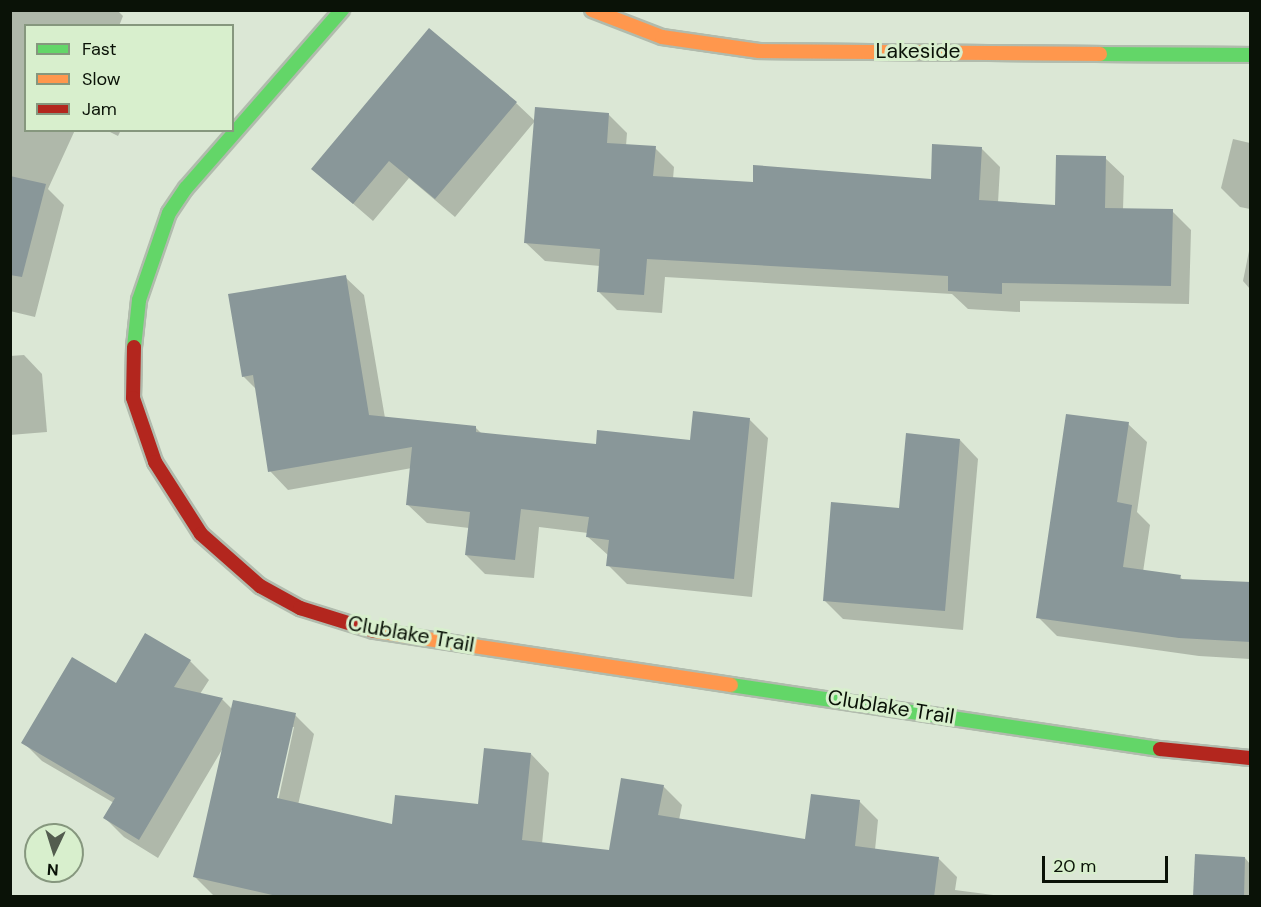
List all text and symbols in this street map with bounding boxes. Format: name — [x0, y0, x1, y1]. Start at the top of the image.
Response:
legend — [24, 24, 234, 132]
text: Fast — [82, 37, 117, 61]
street label: Lakeside — [876, 38, 960, 64]
text: Slow — [82, 67, 121, 91]
text: Jam — [82, 97, 117, 121]
street label: Clublake Trail — [346, 610, 476, 658]
street label: Clublake Trail — [826, 685, 956, 729]
north arrow — [24, 823, 84, 883]
scale bar — [1045, 844, 1171, 882]
text: 20 m — [1053, 854, 1096, 878]
text: N — [46, 859, 59, 880]

